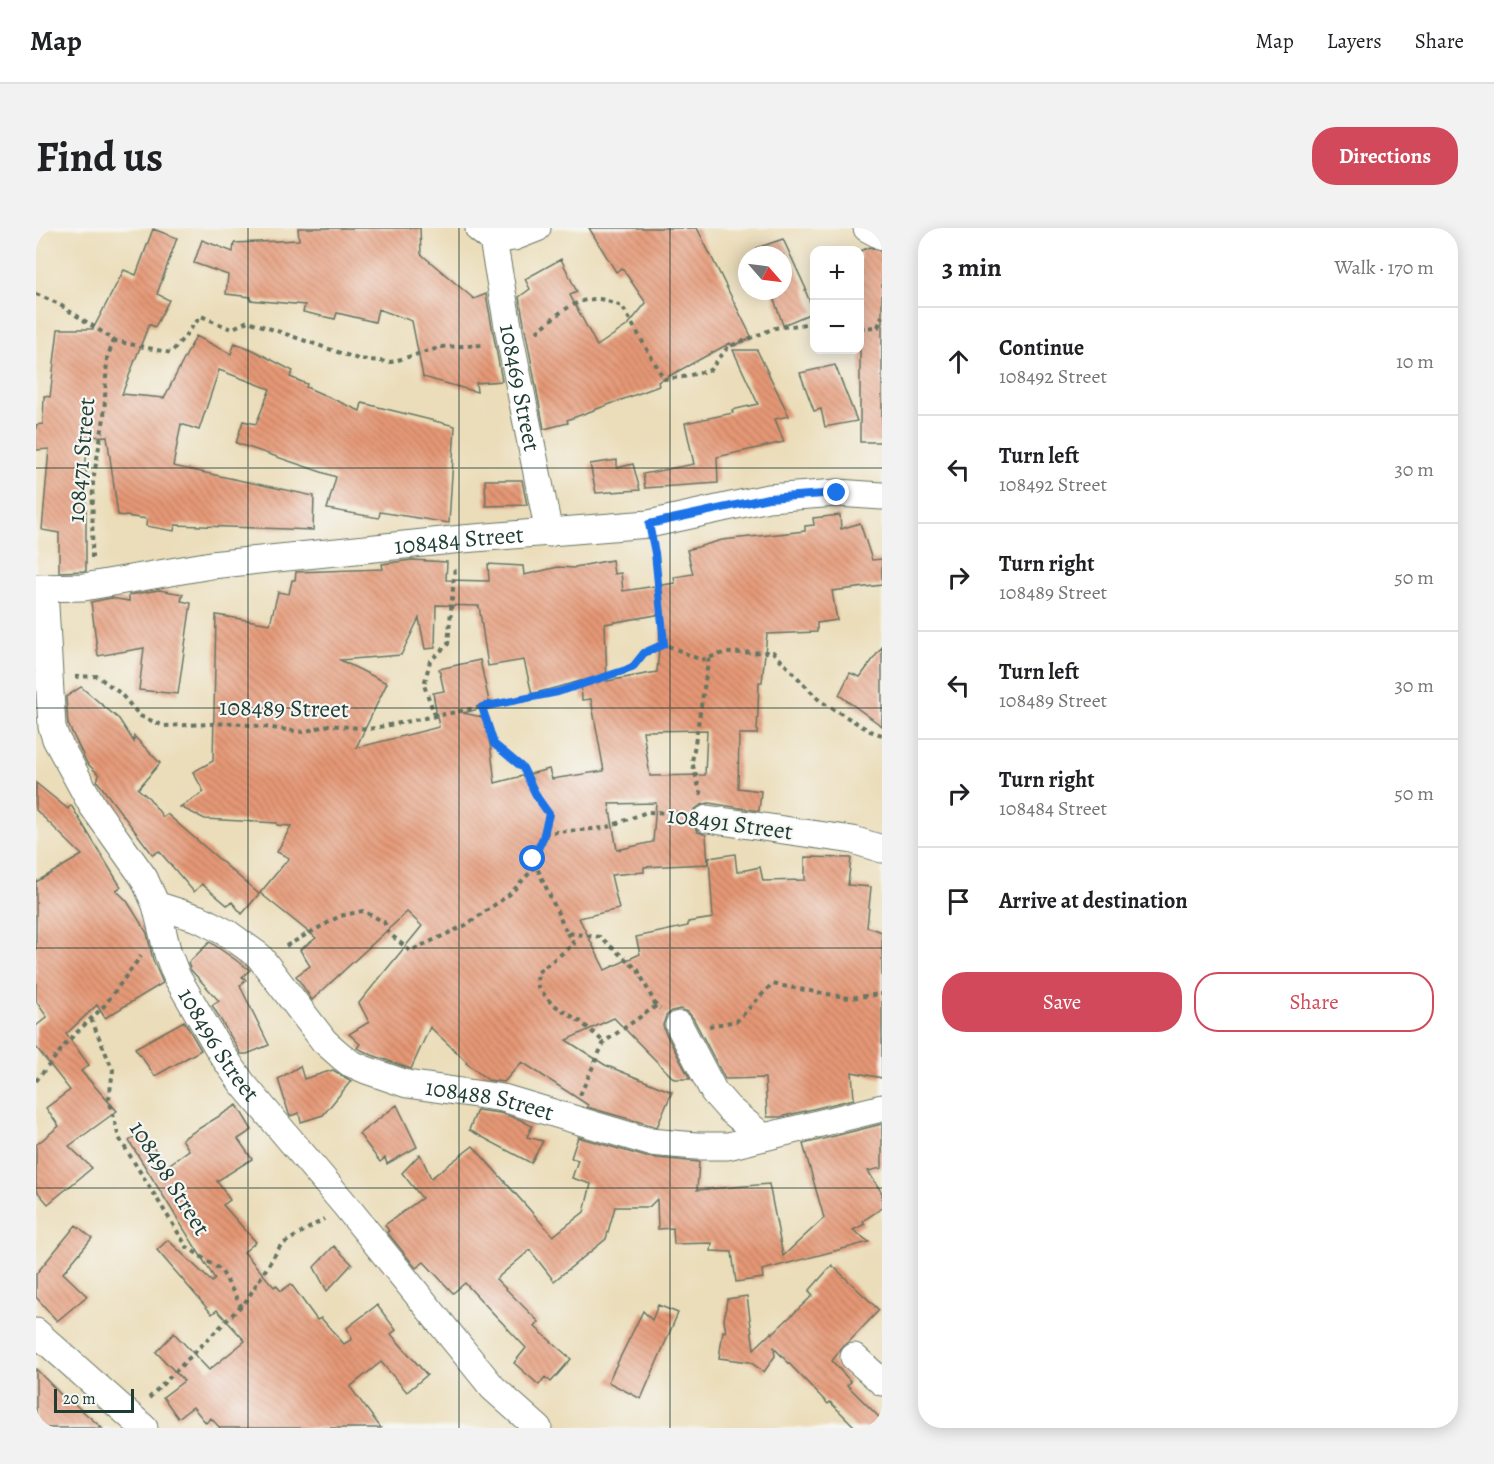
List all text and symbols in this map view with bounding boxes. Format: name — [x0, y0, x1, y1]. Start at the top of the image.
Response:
text: Map — [30, 22, 82, 60]
text: Map — [1255, 27, 1294, 55]
text: Layers — [1327, 27, 1382, 55]
text: Share — [1415, 27, 1464, 55]
button: Directions — [1312, 127, 1458, 185]
text: Find us — [36, 128, 163, 185]
north arrow — [738, 246, 792, 300]
map controls — [810, 246, 864, 354]
button: + — [810, 246, 864, 300]
text: 3 min — [942, 250, 1002, 285]
text: Walk · 170 m — [1334, 254, 1434, 281]
button: − — [810, 300, 864, 354]
street label: 108469 Street — [492, 321, 548, 454]
text: Continue — [999, 333, 1084, 363]
icon: ahead — [942, 345, 975, 378]
text: 10 m — [1396, 348, 1434, 375]
text: 108492 Street — [999, 363, 1107, 390]
street label: 108471 Street — [60, 396, 102, 524]
text: Turn left — [999, 441, 1079, 471]
icon: left — [942, 453, 975, 486]
text: 30 m — [1394, 456, 1434, 483]
text: 108492 Street — [999, 471, 1107, 498]
route end — [823, 479, 849, 505]
street label: 108484 Street — [393, 518, 525, 562]
text: Turn right — [999, 549, 1095, 579]
icon: right — [942, 561, 975, 594]
text: 50 m — [1394, 564, 1434, 591]
text: 108489 Street — [999, 579, 1107, 606]
text: Turn left — [999, 657, 1079, 687]
icon: left — [942, 669, 975, 702]
text: 30 m — [1394, 672, 1434, 699]
text: 108489 Street — [999, 687, 1107, 714]
street label: 108489 Street — [219, 691, 349, 725]
text: Turn right — [999, 765, 1095, 795]
icon: right — [942, 777, 975, 810]
text: 50 m — [1394, 780, 1434, 807]
text: 108484 Street — [999, 795, 1107, 822]
street label: 108491 Street — [665, 798, 795, 848]
route start — [519, 845, 545, 871]
icon: arrive — [942, 885, 975, 918]
text: Arrive at destination — [999, 886, 1188, 916]
button: Save — [942, 972, 1182, 1032]
button: Share — [1194, 972, 1434, 1032]
street label: 108496 Street — [171, 982, 267, 1109]
street label: 108488 Street — [423, 1071, 558, 1128]
street label: 108498 Street — [122, 1114, 218, 1242]
scale bar — [54, 1386, 134, 1414]
text: 20 m — [63, 1388, 96, 1410]

